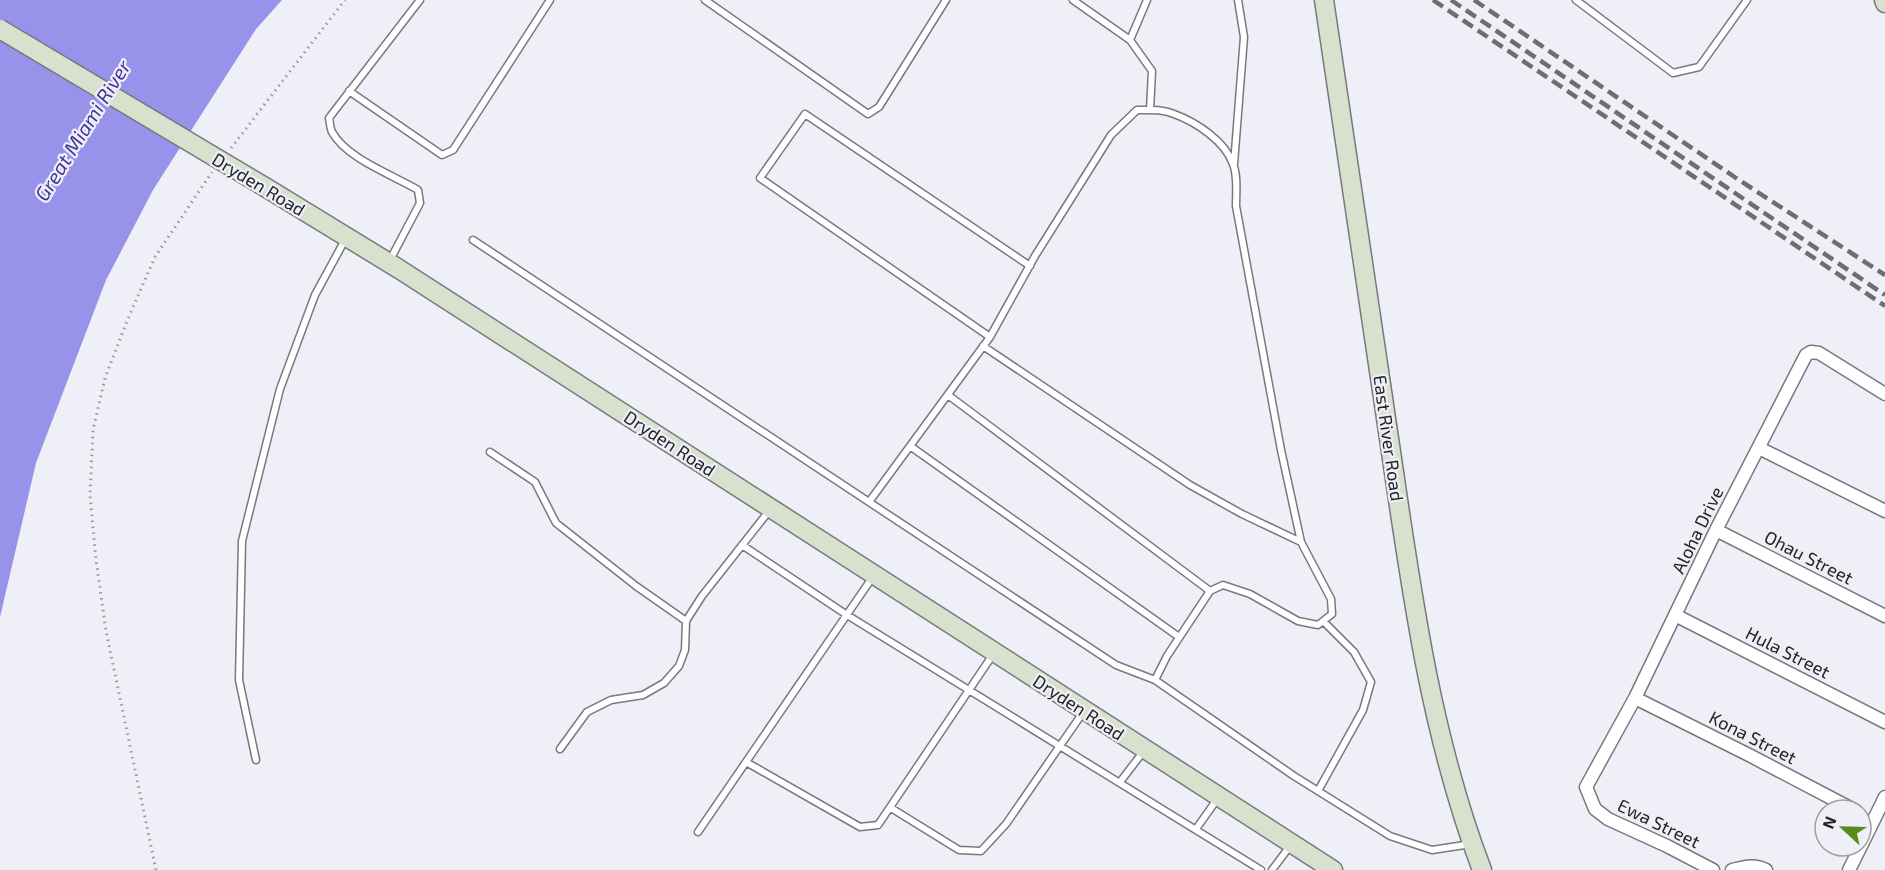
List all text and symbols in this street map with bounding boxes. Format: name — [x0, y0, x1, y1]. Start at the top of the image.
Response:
water label: Great Miami River — [29, 54, 136, 205]
street label: Dryden Road — [209, 148, 309, 220]
street label: East River Road — [1369, 374, 1409, 502]
street label: Dryden Road — [620, 405, 720, 481]
street label: Aloha Drive — [1667, 483, 1727, 577]
street label: Ohau Street — [1761, 525, 1857, 589]
street label: Hula Street — [1742, 621, 1834, 683]
street label: Dryden Road — [1029, 669, 1129, 745]
street label: Kona Street — [1706, 706, 1800, 768]
street label: Ewa Street — [1614, 794, 1704, 852]
north arrow — [1813, 798, 1873, 858]
text: N — [1818, 813, 1840, 831]

